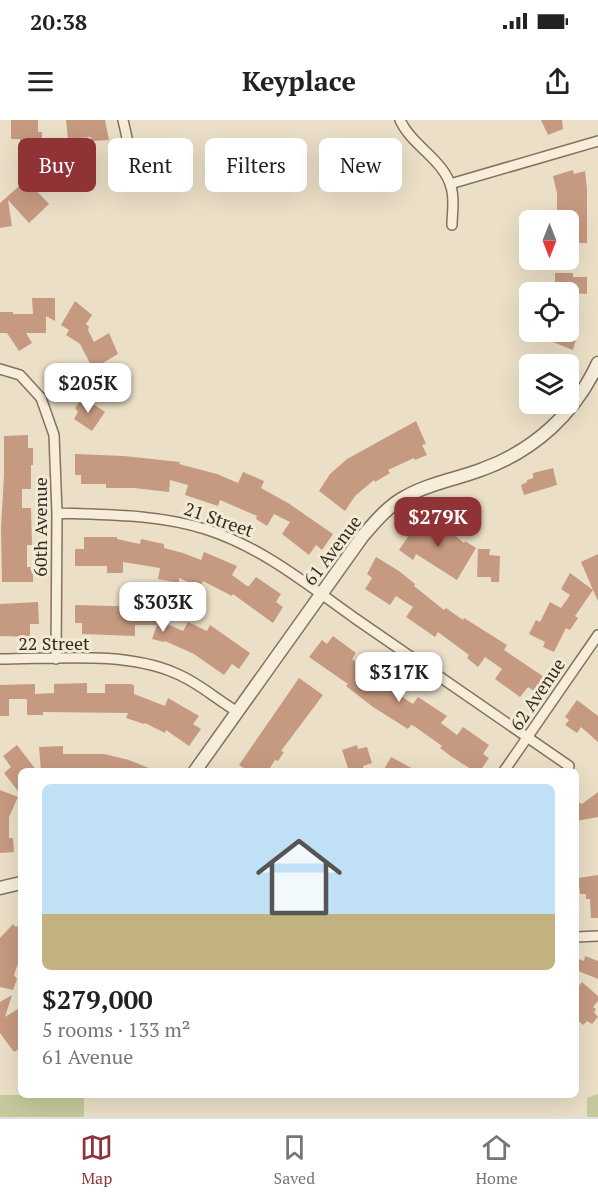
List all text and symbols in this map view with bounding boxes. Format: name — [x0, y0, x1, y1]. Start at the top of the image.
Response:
text: 20:38 — [30, 7, 87, 36]
text: Keyplace — [242, 63, 356, 99]
icon: menu — [24, 65, 57, 98]
icon: share — [541, 65, 574, 98]
chip: Buy — [18, 138, 96, 192]
chip: Rent — [108, 138, 193, 192]
chip: Filters — [205, 138, 307, 192]
chip: New — [319, 138, 402, 192]
north arrow — [519, 210, 579, 270]
map controls — [519, 210, 579, 414]
button: locate — [519, 282, 579, 342]
button: layers — [519, 354, 579, 414]
pin: $205K — [46, 363, 130, 414]
text: $205K — [58, 369, 118, 396]
street label: 60th Avenue — [28, 477, 52, 577]
street label: 21 Street — [181, 496, 257, 542]
pin: $279K — [396, 497, 480, 548]
text: $279K — [408, 503, 468, 530]
street label: 61 Avenue — [298, 510, 366, 590]
pin: $303K — [121, 582, 205, 633]
text: $303K — [133, 588, 193, 615]
street label: 22 Street — [18, 631, 90, 655]
pin: $317K — [357, 652, 441, 703]
street label: 62 Avenue — [504, 653, 570, 735]
text: $317K — [369, 658, 429, 685]
icon: home — [245, 823, 353, 931]
text: $279,000 — [42, 982, 153, 1016]
text: 5 rooms · 133 m² — [42, 1016, 190, 1043]
text: 61 Avenue — [42, 1043, 133, 1070]
tab: Map — [80, 1131, 113, 1189]
tab: Saved — [274, 1131, 315, 1189]
tab: Home — [475, 1131, 518, 1189]

